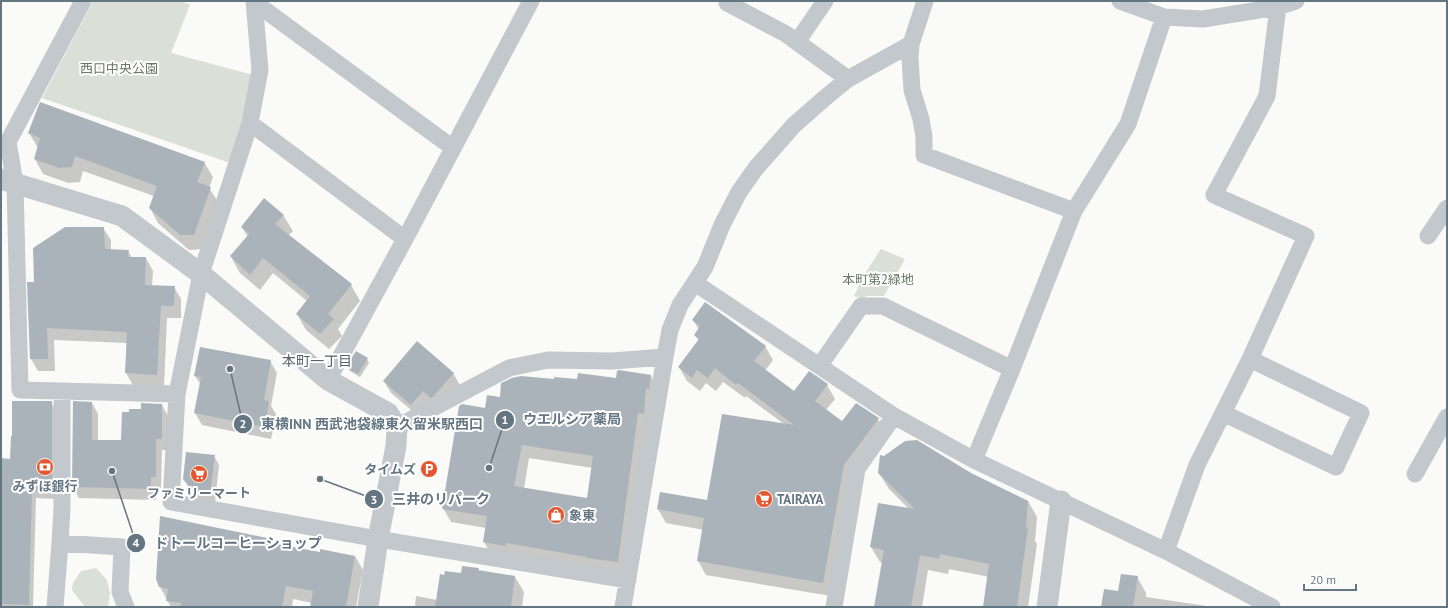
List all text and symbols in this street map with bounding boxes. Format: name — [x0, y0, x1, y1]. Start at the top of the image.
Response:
park label: 西口中央公園 — [80, 60, 158, 77]
park label: 本町第2緑地 — [842, 271, 914, 288]
district label: 本町一丁目 — [282, 352, 352, 370]
callout: ウエルシア薬局 — [495, 407, 629, 433]
text: ウエルシア薬局 — [523, 410, 621, 428]
callout: 東横INN 西武池袋線東久留米駅西口 — [233, 411, 491, 437]
text: 1 — [502, 412, 508, 427]
text: 東横INN 西武池袋線東久留米駅西口 — [261, 415, 483, 433]
text: 2 — [240, 416, 246, 431]
bank icon: みずほ銀行 — [35, 457, 55, 477]
parking icon: タイムズ — [419, 459, 439, 479]
place label: タイムズ — [364, 461, 416, 478]
supermarket icon: ファミリーマート — [189, 464, 209, 484]
place label: みずほ銀行 — [12, 478, 78, 495]
place label: ファミリーマート — [147, 485, 251, 502]
callout: 三井のリパーク — [364, 486, 498, 512]
supermarket icon: TAIRAYA — [754, 489, 774, 509]
text: 三井のリパーク — [392, 490, 490, 508]
place label: TAIRAYA — [777, 491, 824, 508]
text: 3 — [371, 492, 377, 507]
shop icon: 象東 — [546, 505, 566, 525]
place label: 象東 — [569, 507, 595, 524]
callout: ドトールコーヒーショップ — [126, 530, 330, 556]
text: ドトールコーヒーショップ — [154, 534, 322, 552]
text: 4 — [133, 535, 140, 550]
scale bar — [1304, 566, 1356, 592]
text: 20 m — [1310, 572, 1336, 587]

